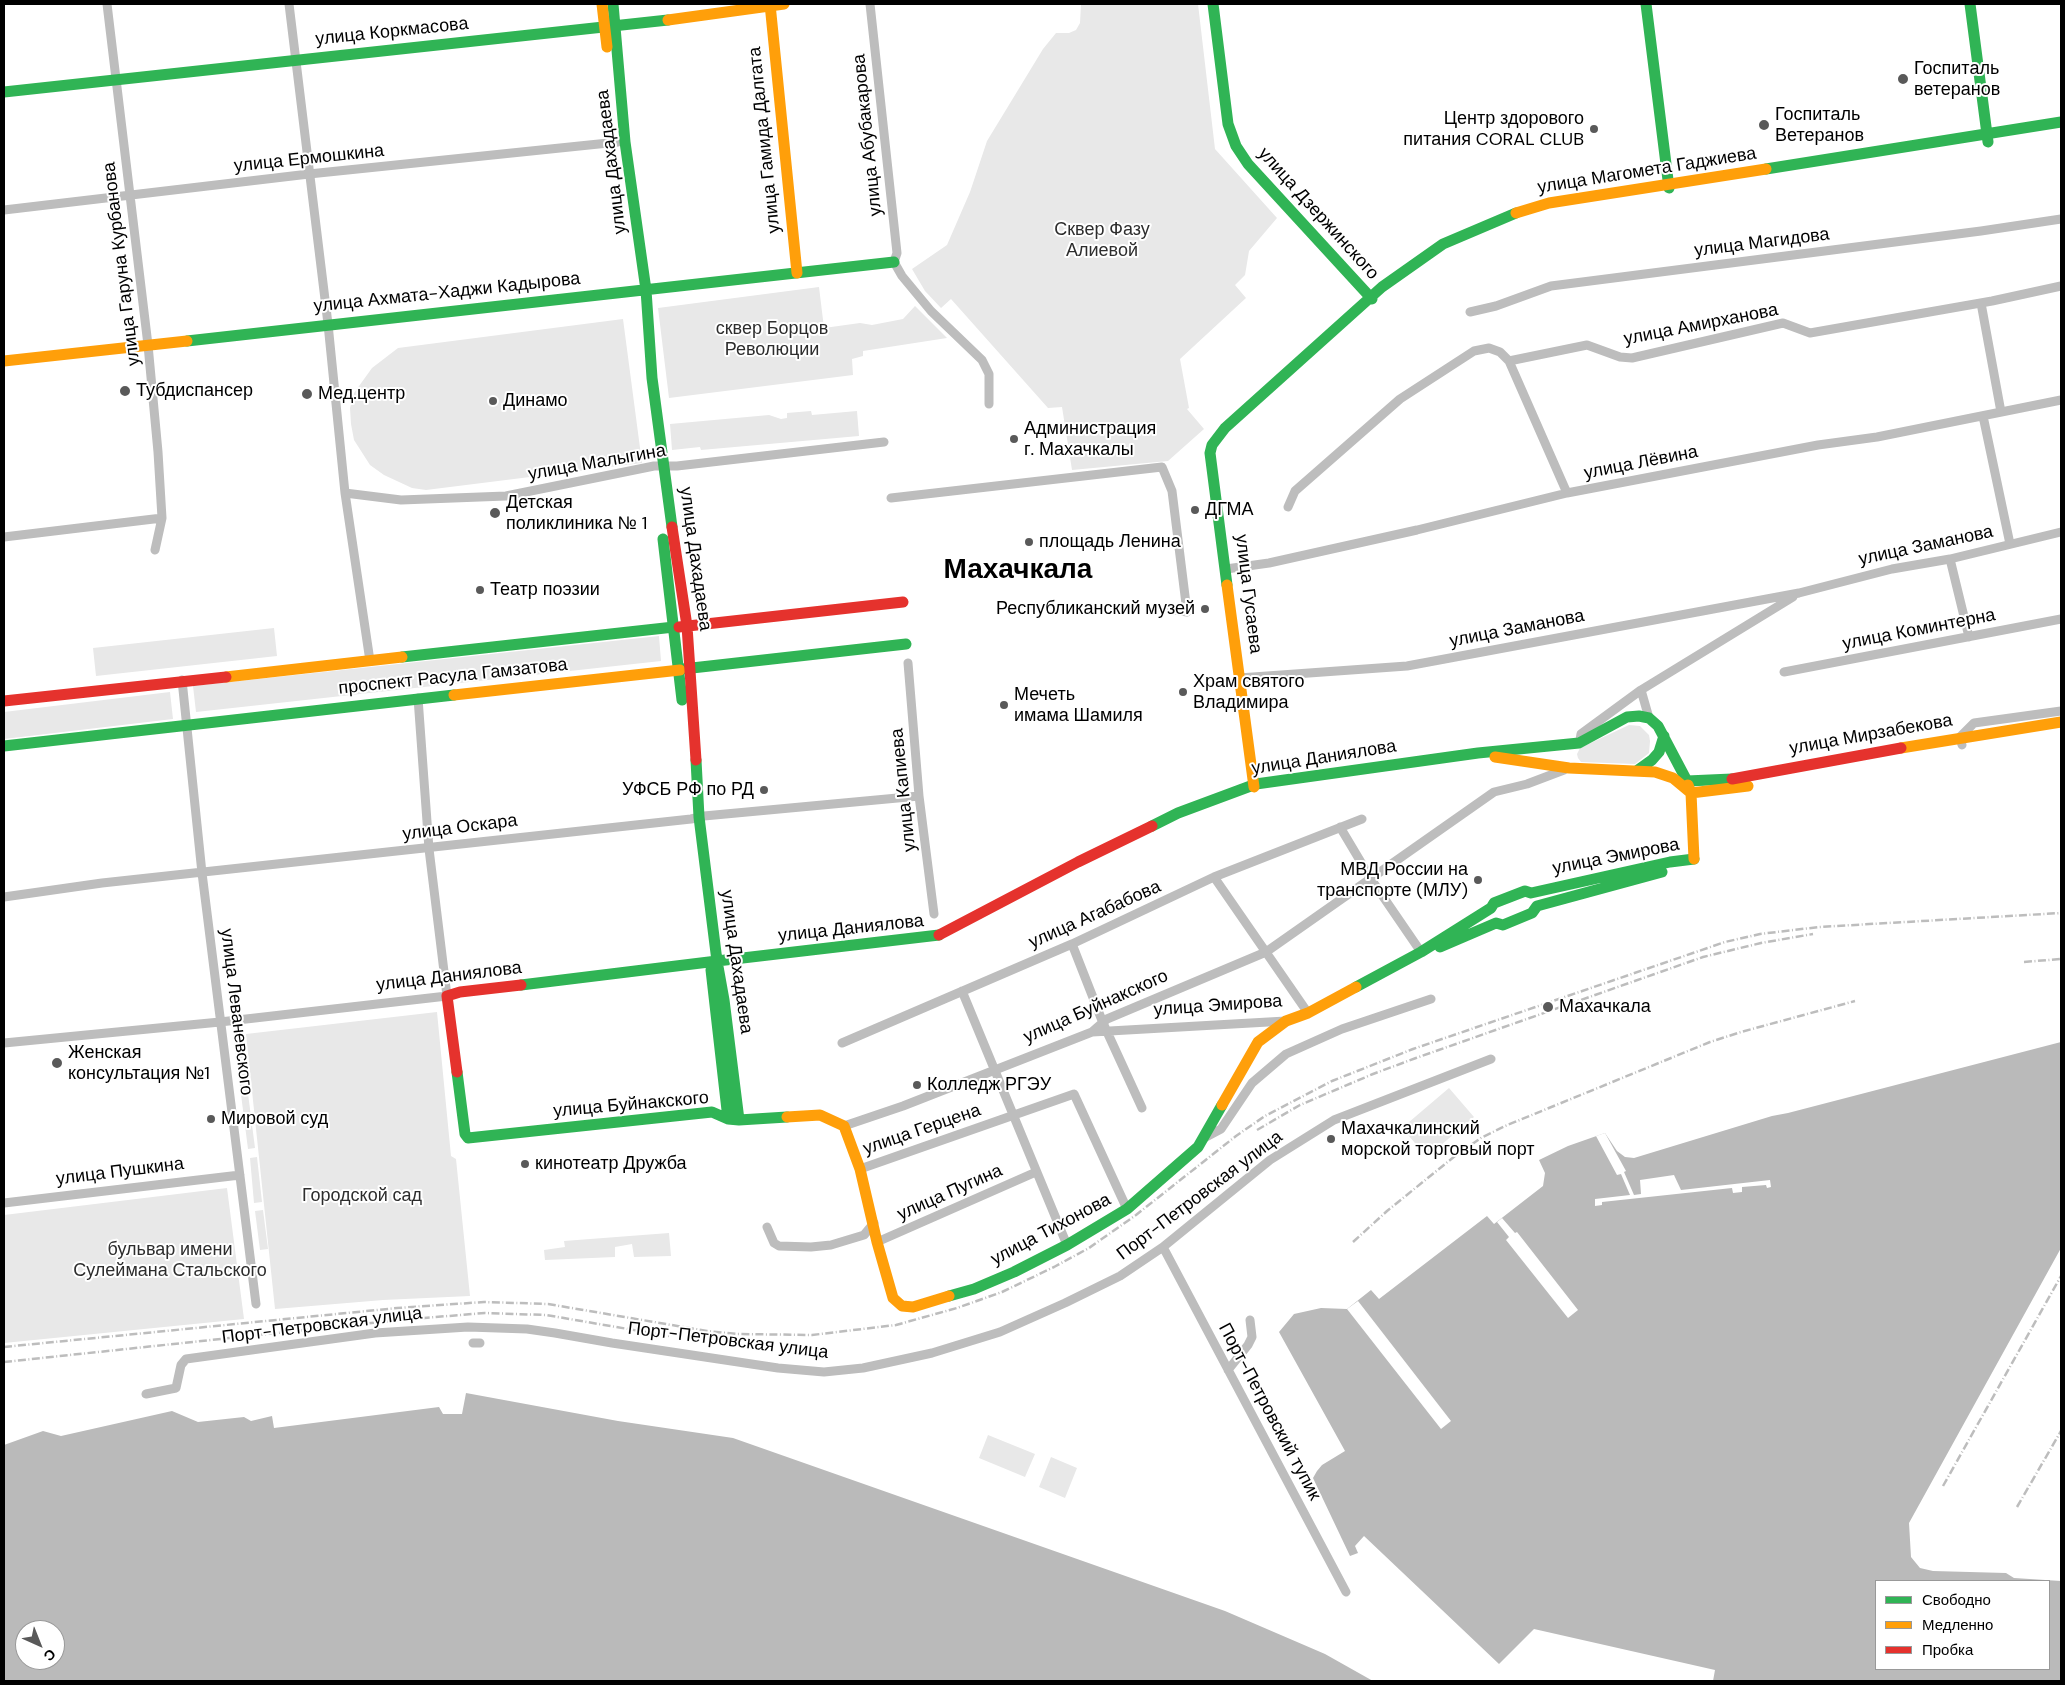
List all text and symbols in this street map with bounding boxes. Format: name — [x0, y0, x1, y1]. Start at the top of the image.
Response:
street label: улица Коркмасова — [314, 13, 470, 51]
street label: улица Гамида Далгата — [744, 46, 786, 234]
street label: улица Абубакарова — [849, 53, 887, 217]
place label: Госпиталь ветеранов — [1914, 58, 2000, 100]
marker: Госпиталь ветеранов — [1896, 72, 1910, 86]
street label: улица Дахадаева — [592, 89, 632, 235]
place label: Госпиталь Ветеранов — [1775, 104, 1864, 146]
place label: Центр здорового питания CORAL CLUB — [1403, 108, 1584, 150]
marker: Госпиталь Ветеранов — [1757, 118, 1771, 132]
marker: Центр здорового питания CORAL CLUB — [1588, 123, 1600, 135]
street label: улица Ермошкина — [233, 140, 385, 178]
street label: улица Дзержинского — [1253, 143, 1383, 285]
street label: улица Магомета Гаджиева — [1536, 143, 1758, 199]
street label: улица Гаруна Курбанова — [99, 161, 145, 367]
park label: Сквер Фазу Алиевой — [1054, 219, 1150, 262]
street label: улица Магидова — [1693, 224, 1831, 262]
street label: улица Ахмата-Хаджи Кадырова — [313, 268, 581, 318]
street label: улица Амирханова — [1622, 299, 1780, 351]
park label: сквер Борцов Революции — [716, 318, 828, 360]
place label: Тубдиспансер — [136, 380, 253, 402]
place label: Мед.центр — [318, 383, 405, 405]
marker: Тубдиспансер — [118, 384, 132, 398]
marker: Мед.центр — [300, 387, 314, 401]
place label: Динамо — [503, 390, 568, 412]
marker: Динамо — [487, 395, 499, 407]
place label: Администрация г. Махачкалы — [1024, 418, 1156, 460]
marker: Администрация г. Махачкалы — [1008, 433, 1020, 445]
street label: улица Малыгина — [526, 440, 668, 486]
street label: улица Лёвина — [1582, 441, 1700, 485]
street label: улица Дахадаева — [674, 486, 716, 632]
place label: Детская поликлиника № 1 — [506, 492, 647, 534]
place label: ДГМА — [1205, 499, 1254, 521]
marker: ДГМА — [1189, 504, 1201, 516]
marker: Детская поликлиника № 1 — [488, 506, 502, 520]
street label: улица Заманова — [1857, 521, 1995, 571]
place label: площадь Ленина — [1039, 531, 1181, 553]
street label: улица Гусаева — [1230, 533, 1266, 655]
marker: площадь Ленина — [1023, 536, 1035, 548]
district label: Махачкала — [944, 554, 1092, 588]
place label: Театр поэзии — [490, 579, 600, 601]
marker: Театр поэзии — [474, 584, 486, 596]
place label: Республиканский музей — [996, 598, 1195, 620]
marker: Республиканский музей — [1199, 603, 1211, 615]
street label: улица Заманова — [1448, 605, 1586, 653]
street label: улица Коминтерна — [1841, 605, 1997, 655]
street label: проспект Расула Гамзатова — [337, 654, 569, 700]
place label: Храм святого Владимира — [1193, 671, 1305, 714]
place label: Мечеть имама Шамиля — [1014, 684, 1143, 726]
marker: Храм святого Владимира — [1177, 686, 1189, 698]
marker: Мечеть имама Шамиля — [998, 699, 1010, 711]
street label: улица Мирзабекова — [1788, 710, 1954, 760]
street label: улица Капиева — [887, 727, 921, 853]
street label: улица Даниялова — [1250, 736, 1398, 780]
place label: УФСБ РФ по РД — [622, 779, 754, 801]
marker: УФСБ РФ по РД — [758, 784, 770, 796]
street label: улица Оскара — [401, 810, 519, 846]
street label: улица Эмирова — [1551, 834, 1681, 880]
place label: МВД России на транспорте (МЛУ) — [1317, 859, 1468, 902]
marker: МВД России на транспорте (МЛУ) — [1472, 874, 1484, 886]
street label: улица Агабабова — [1026, 876, 1164, 954]
street label: улица Дахадаева — [715, 889, 757, 1035]
street label: улица Даниялова — [777, 911, 925, 947]
street label: улица Леваневского — [215, 927, 257, 1097]
street label: улица Даниялова — [375, 957, 523, 997]
street label: улица Буйнакского — [1020, 965, 1172, 1049]
street label: улица Эмирова — [1153, 991, 1283, 1021]
place label: Махачкала — [1559, 996, 1651, 1018]
marker: Махачкала — [1541, 1000, 1555, 1014]
place label: Женская консультация №1 — [68, 1042, 210, 1084]
marker: Женская консультация №1 — [50, 1056, 64, 1070]
place label: Колледж РГЭУ — [927, 1074, 1051, 1096]
marker: Колледж РГЭУ — [911, 1079, 923, 1091]
street label: улица Буйнакского — [552, 1087, 710, 1123]
street label: улица Герцена — [860, 1100, 984, 1160]
place label: Мировой суд — [221, 1108, 328, 1130]
marker: Мировой суд — [205, 1113, 217, 1125]
place label: Махачкалинский морской торговый порт — [1341, 1118, 1535, 1160]
street label: Порт-Петровская улица — [1113, 1127, 1287, 1265]
marker: Махачкалинский морской торговый порт — [1325, 1133, 1337, 1145]
street label: улица Пушкина — [55, 1153, 185, 1191]
place label: кинотеатр Дружба — [535, 1153, 687, 1175]
marker: кинотеатр Дружба — [519, 1158, 531, 1170]
street label: улица Пугина — [894, 1160, 1006, 1226]
park label: Городской сад — [302, 1185, 422, 1207]
street label: улица Тихонова — [987, 1189, 1115, 1271]
park label: бульвар имени Сулеймана Стальского — [73, 1239, 267, 1282]
street label: Порт-Петровская улица — [221, 1303, 423, 1349]
street label: Порт-Петровская улица — [627, 1318, 829, 1364]
street label: Порт-Петровский тупик — [1213, 1320, 1325, 1504]
legend — [1875, 1580, 2050, 1670]
text: Свободно — [1922, 1590, 1991, 1610]
text: Медленно — [1922, 1615, 1993, 1635]
north arrow — [15, 1620, 65, 1670]
text: Пробка — [1922, 1640, 1973, 1660]
text: С — [40, 1645, 60, 1665]

